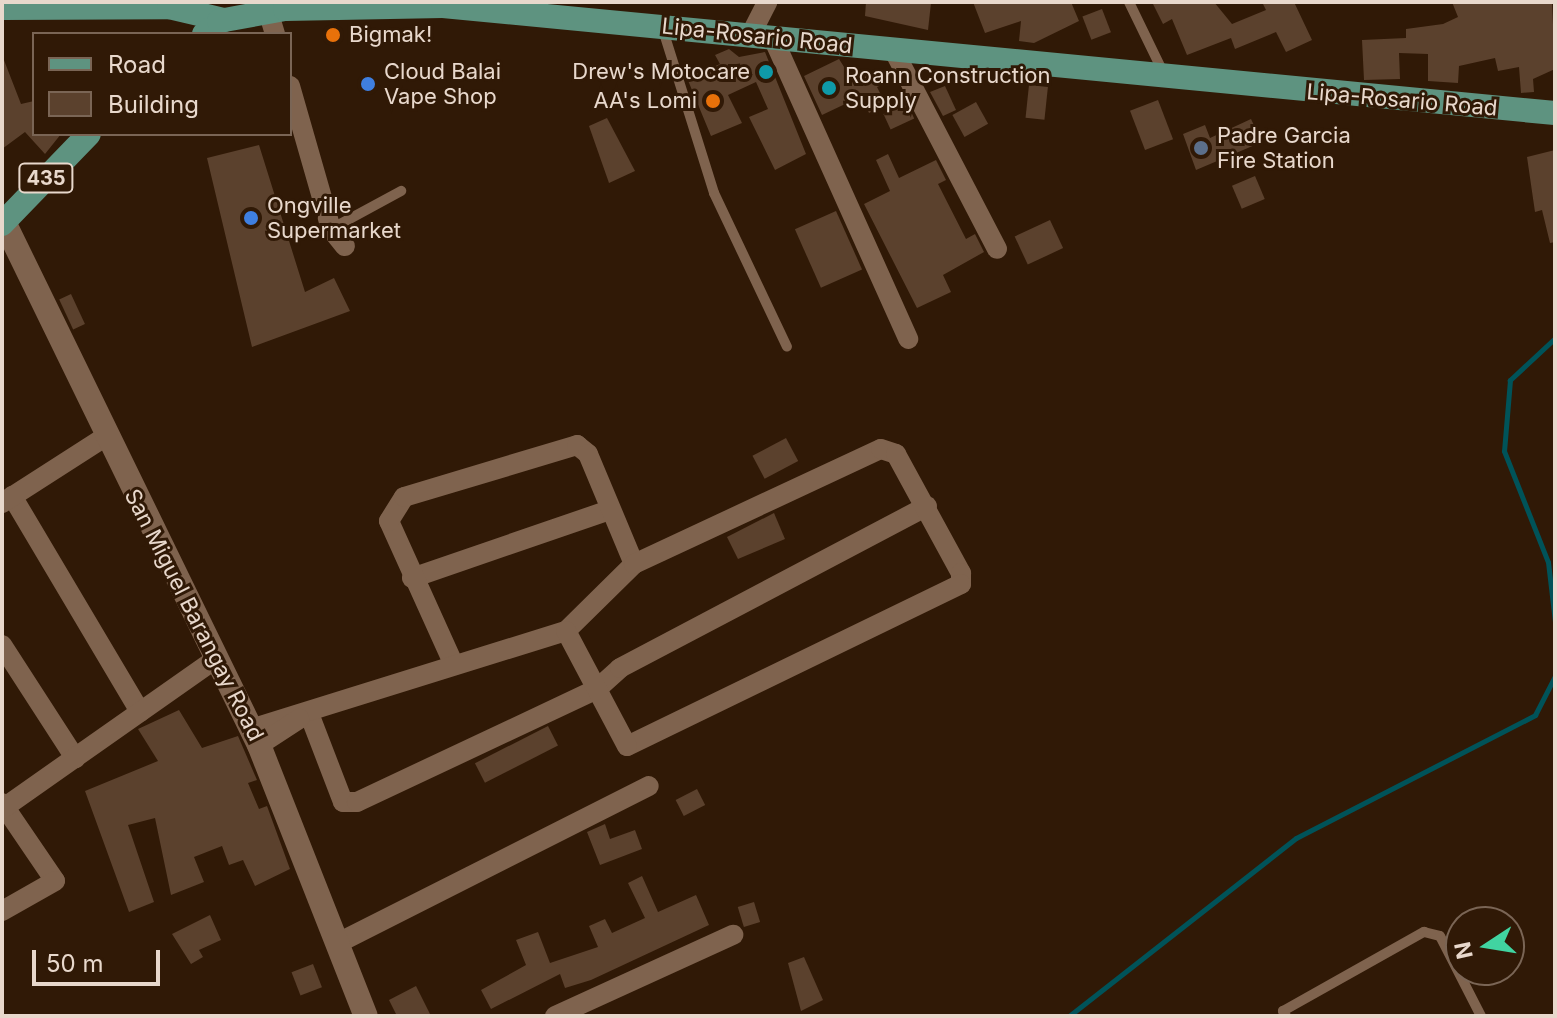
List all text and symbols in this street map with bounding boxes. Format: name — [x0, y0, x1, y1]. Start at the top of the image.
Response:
street label: Lipa-Rosario Road — [660, 13, 854, 59]
place label: Bigmak! — [349, 22, 432, 48]
marker: Bigmak! — [324, 26, 342, 44]
legend — [32, 32, 292, 136]
text: Road — [108, 50, 166, 79]
place label: Cloud Balai Vape Shop — [384, 58, 501, 110]
place label: Drew's Motocare — [572, 59, 750, 85]
place label: Roann Construction Supply — [845, 62, 1050, 114]
marker: Drew's Motocare — [757, 63, 775, 81]
marker: Cloud Balai Vape Shop — [359, 75, 377, 93]
marker: Roann Construction Supply — [820, 79, 838, 97]
street label: Lipa-Rosario Road — [1306, 79, 1498, 121]
place label: AA's Lomi — [593, 88, 697, 114]
text: Building — [108, 90, 199, 119]
marker: AA's Lomi — [704, 92, 722, 110]
place label: Padre Garcia Fire Station — [1217, 122, 1351, 174]
marker: Padre Garcia Fire Station — [1192, 139, 1210, 157]
road number: 435 — [18, 162, 74, 194]
place label: Ongville Supermarket — [267, 192, 401, 244]
marker: Ongville Supermarket — [242, 209, 260, 227]
street label: San Miguel Barangay Road — [119, 485, 269, 745]
north arrow — [1445, 906, 1525, 986]
scale bar — [36, 934, 164, 984]
text: N — [1449, 940, 1478, 961]
text: 50 m — [46, 949, 104, 978]

